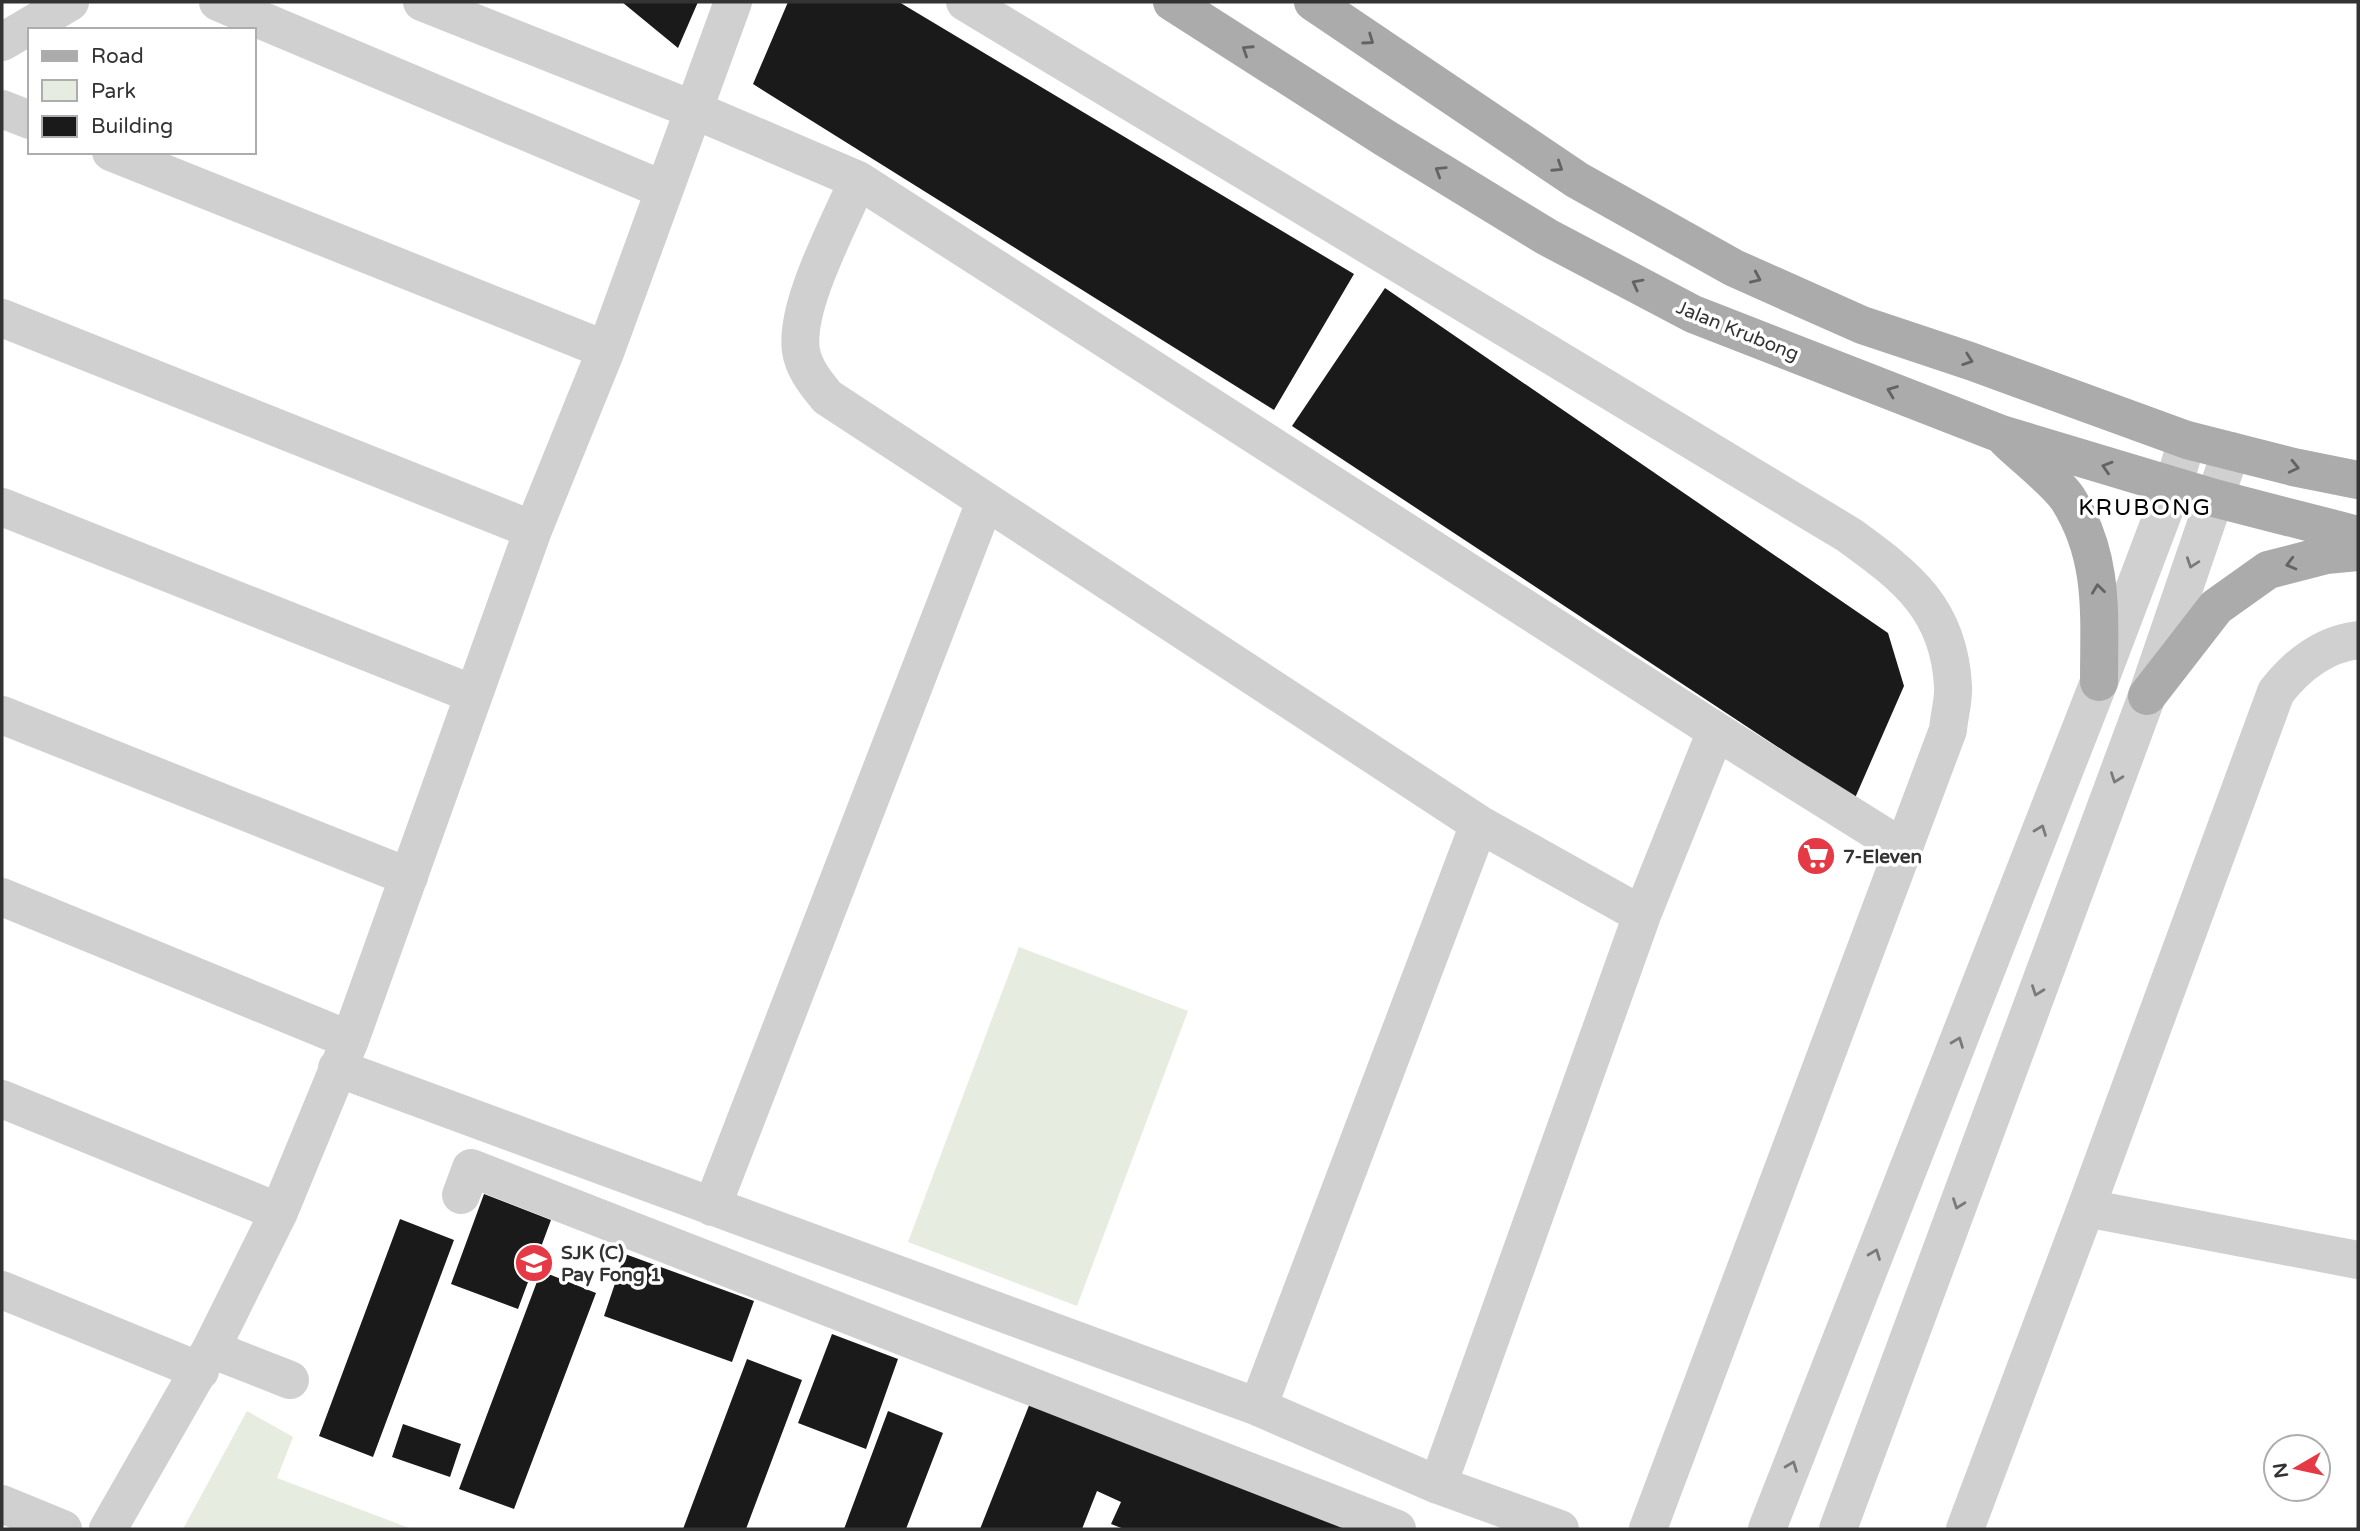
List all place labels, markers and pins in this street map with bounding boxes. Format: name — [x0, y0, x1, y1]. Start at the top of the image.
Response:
supermarket icon: 7-Eleven — [1795, 835, 1837, 877]
place label: 7-Eleven — [1843, 846, 1922, 868]
school or university icon: SJK (C) Pay Fong 1 — [513, 1242, 555, 1284]
place label: SJK (C) Pay Fong 1 — [561, 1242, 662, 1287]

